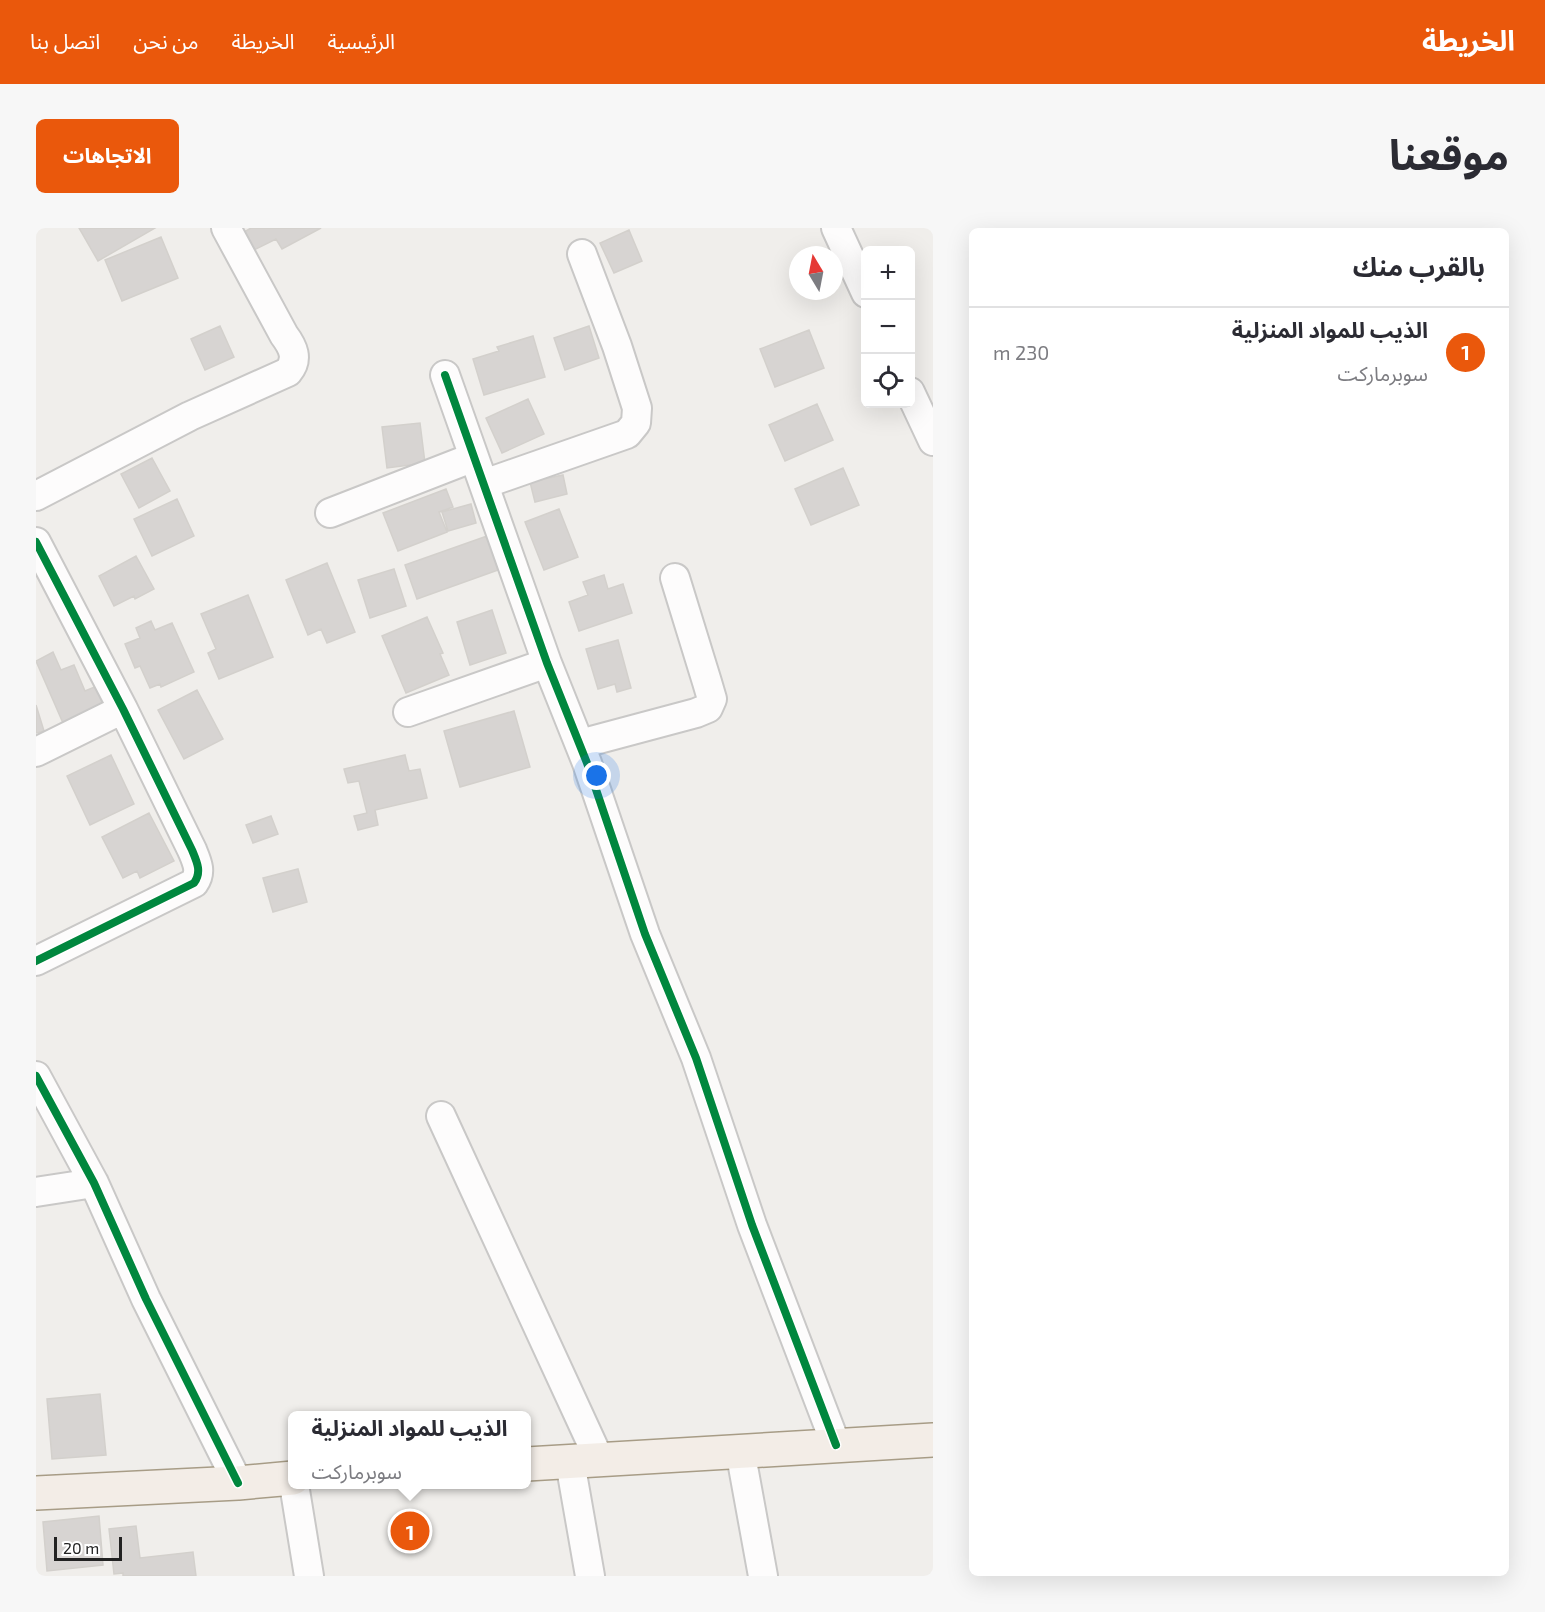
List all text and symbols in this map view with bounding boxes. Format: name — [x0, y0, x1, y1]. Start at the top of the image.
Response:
text: الخريطة — [1422, 23, 1515, 57]
text: اتصل بنا — [30, 28, 100, 53]
text: من نحن — [133, 28, 199, 53]
text: الخريطة — [232, 28, 295, 53]
text: الرئيسية — [328, 28, 395, 53]
button: الاتجاهات — [36, 119, 179, 193]
text: موقعنا — [1389, 128, 1509, 178]
north arrow — [789, 246, 843, 300]
map controls — [861, 246, 915, 408]
button: + — [861, 246, 915, 300]
text: بالقرب منك — [1353, 250, 1485, 281]
button: − — [861, 300, 915, 354]
text: الذيب للمواد المنزلية — [1232, 316, 1428, 342]
text: 230 m — [993, 340, 1049, 364]
text: 1 — [1461, 340, 1470, 364]
button: locate — [861, 354, 915, 408]
text: سوبرماركت — [1337, 361, 1428, 385]
your location — [582, 761, 611, 790]
popup — [288, 1411, 531, 1489]
text: الذيب للمواد المنزلية — [311, 1414, 508, 1440]
text: سوبرماركت — [311, 1459, 402, 1483]
pin: 1 — [390, 1508, 430, 1554]
scale bar — [54, 1534, 122, 1562]
text: 20 m — [63, 1538, 99, 1557]

